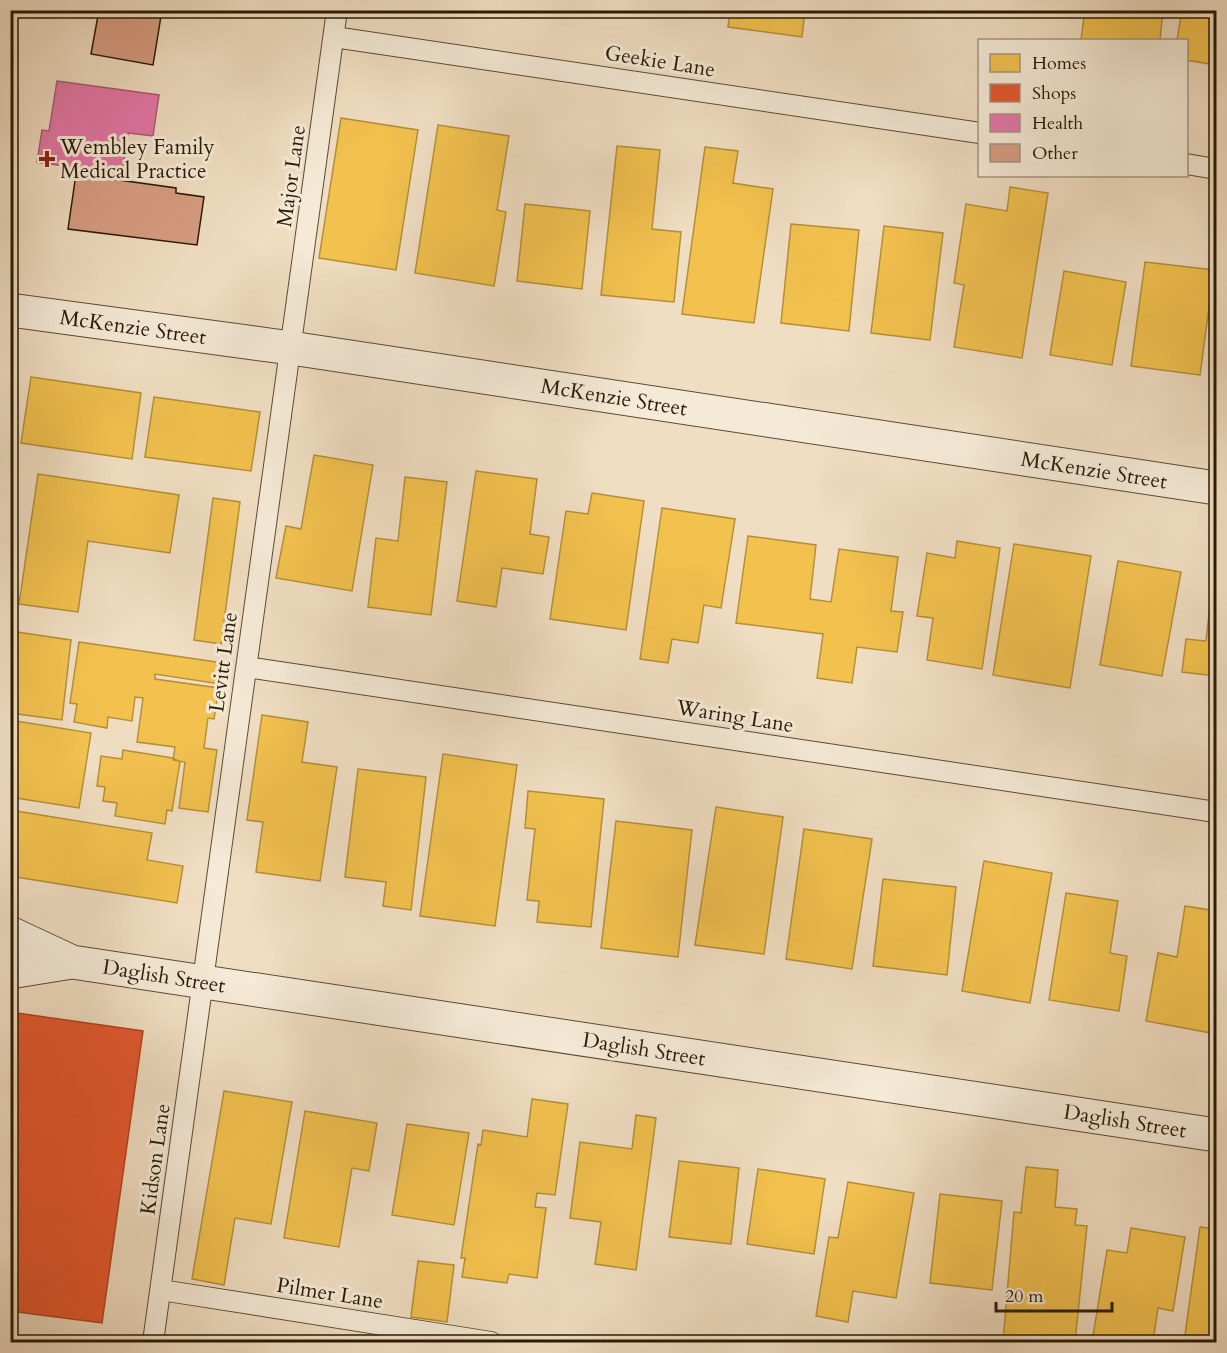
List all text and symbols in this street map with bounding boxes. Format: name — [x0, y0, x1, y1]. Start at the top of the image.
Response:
street label: Geekie Lane — [603, 38, 717, 85]
legend — [978, 39, 1188, 177]
text: Homes — [1032, 51, 1086, 76]
text: Shops — [1032, 81, 1076, 106]
text: Health — [1032, 111, 1083, 136]
street label: Major Lane — [270, 123, 313, 229]
place label: Wembley Family Medical Practice — [59, 133, 215, 186]
text: Other — [1032, 141, 1078, 166]
marker: Wembley Family Medical Practice — [38, 150, 56, 168]
street label: McKenzie Street — [58, 303, 208, 352]
street label: McKenzie Street — [539, 372, 689, 423]
street label: McKenzie Street — [1019, 445, 1169, 496]
street label: Levitt Lane — [202, 610, 245, 714]
street label: Waring Lane — [673, 693, 796, 740]
street label: Daglish Street — [100, 952, 228, 1001]
street label: Daglish Street — [580, 1025, 708, 1074]
street label: Daglish Street — [1061, 1097, 1189, 1146]
street label: Kidson Lane — [133, 1102, 178, 1217]
street label: Pilmer Lane — [275, 1271, 385, 1316]
scale bar — [996, 1275, 1112, 1313]
text: 20 m — [1005, 1284, 1044, 1309]

